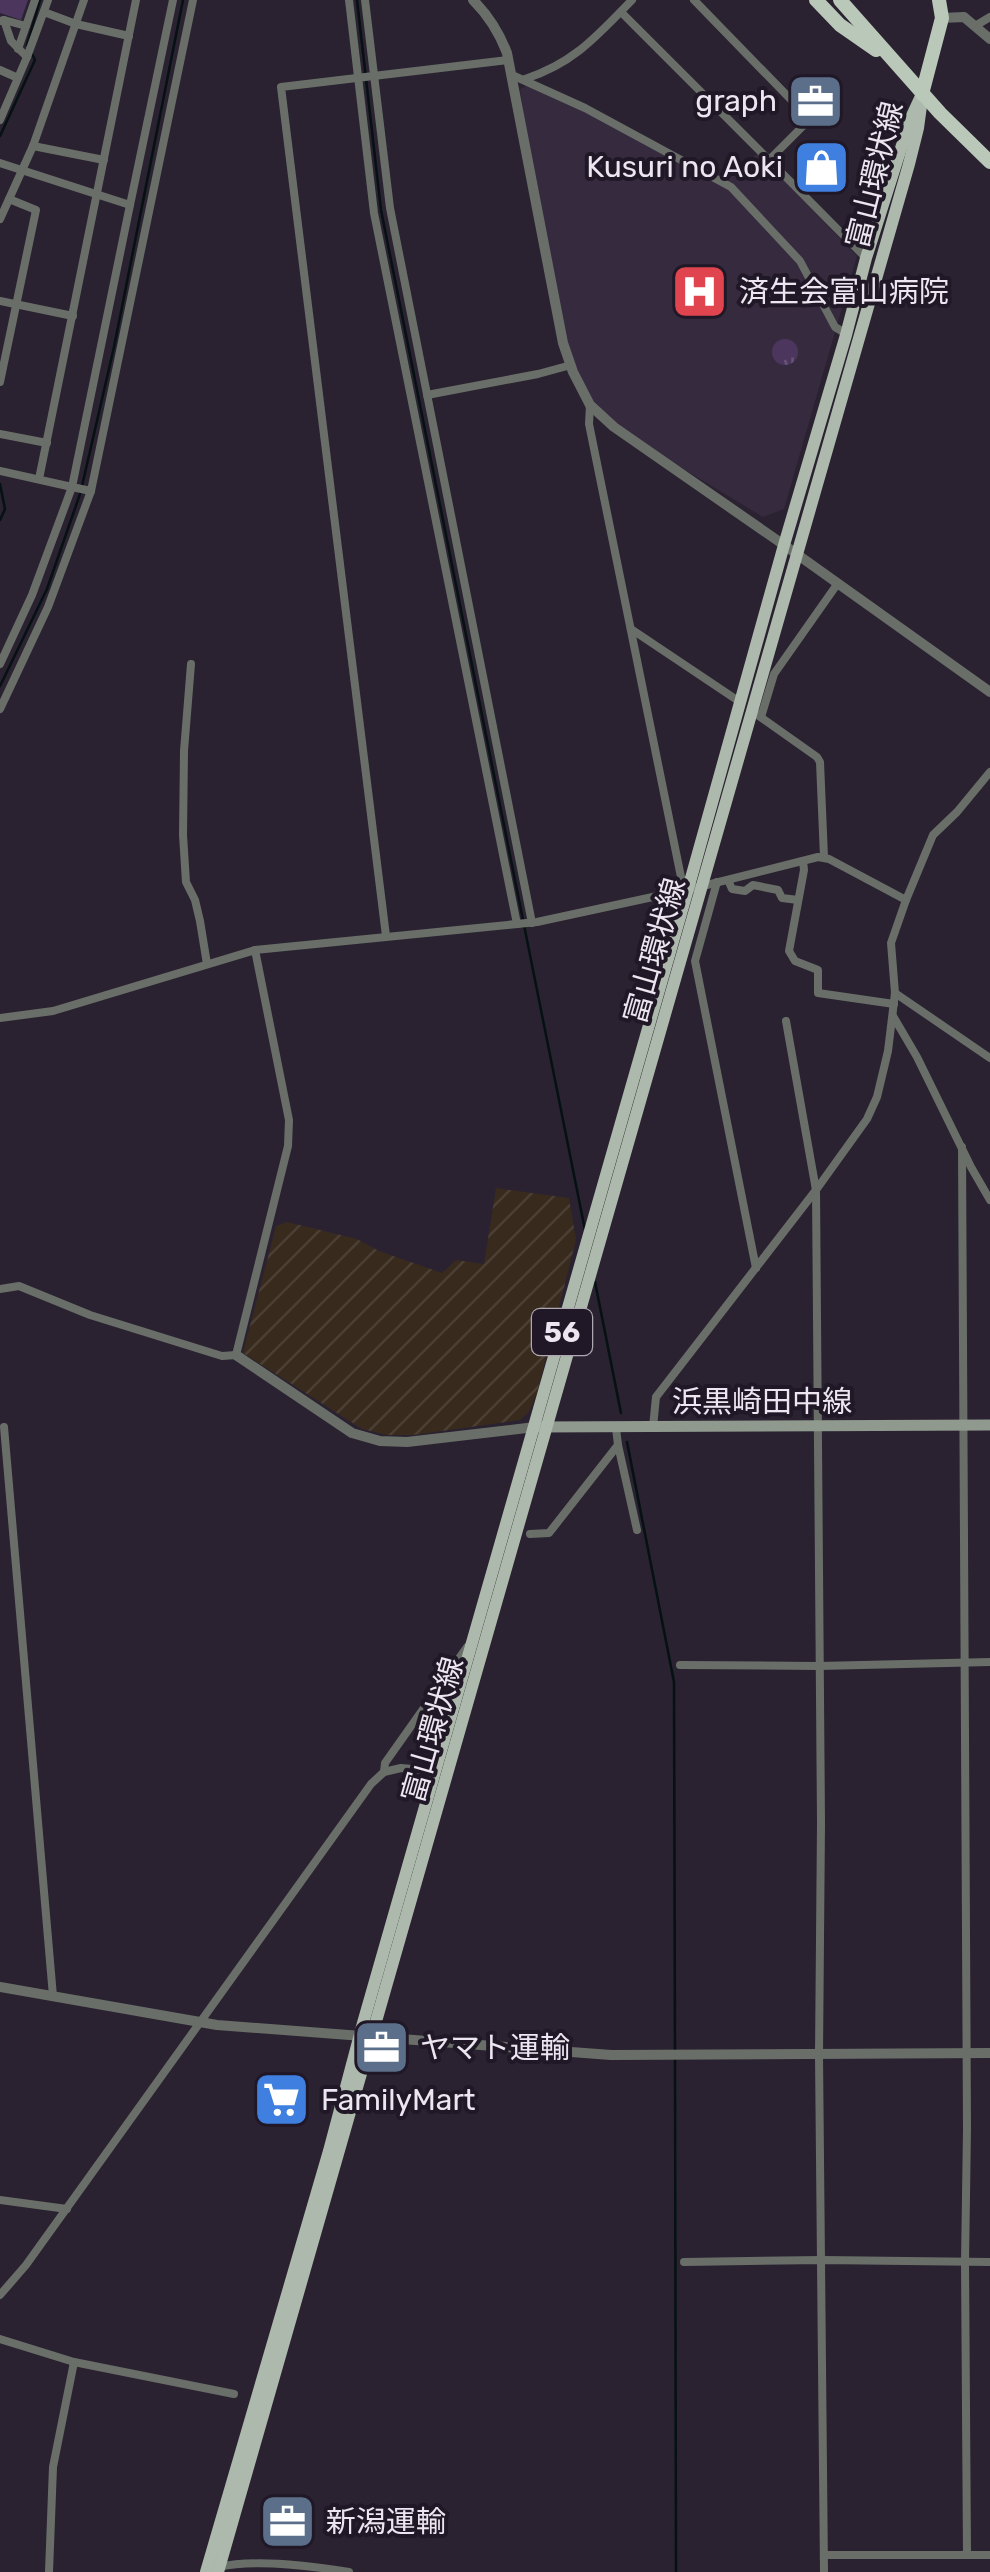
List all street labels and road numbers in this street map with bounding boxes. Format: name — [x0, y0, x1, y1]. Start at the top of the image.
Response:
street label: 富山環状線 — [839, 98, 911, 252]
street label: 富山環状線 — [617, 874, 693, 1028]
road number: 56 — [532, 1309, 592, 1355]
street label: 浜黒崎田中線 — [672, 1384, 852, 1420]
street label: 富山環状線 — [395, 1653, 471, 1807]

